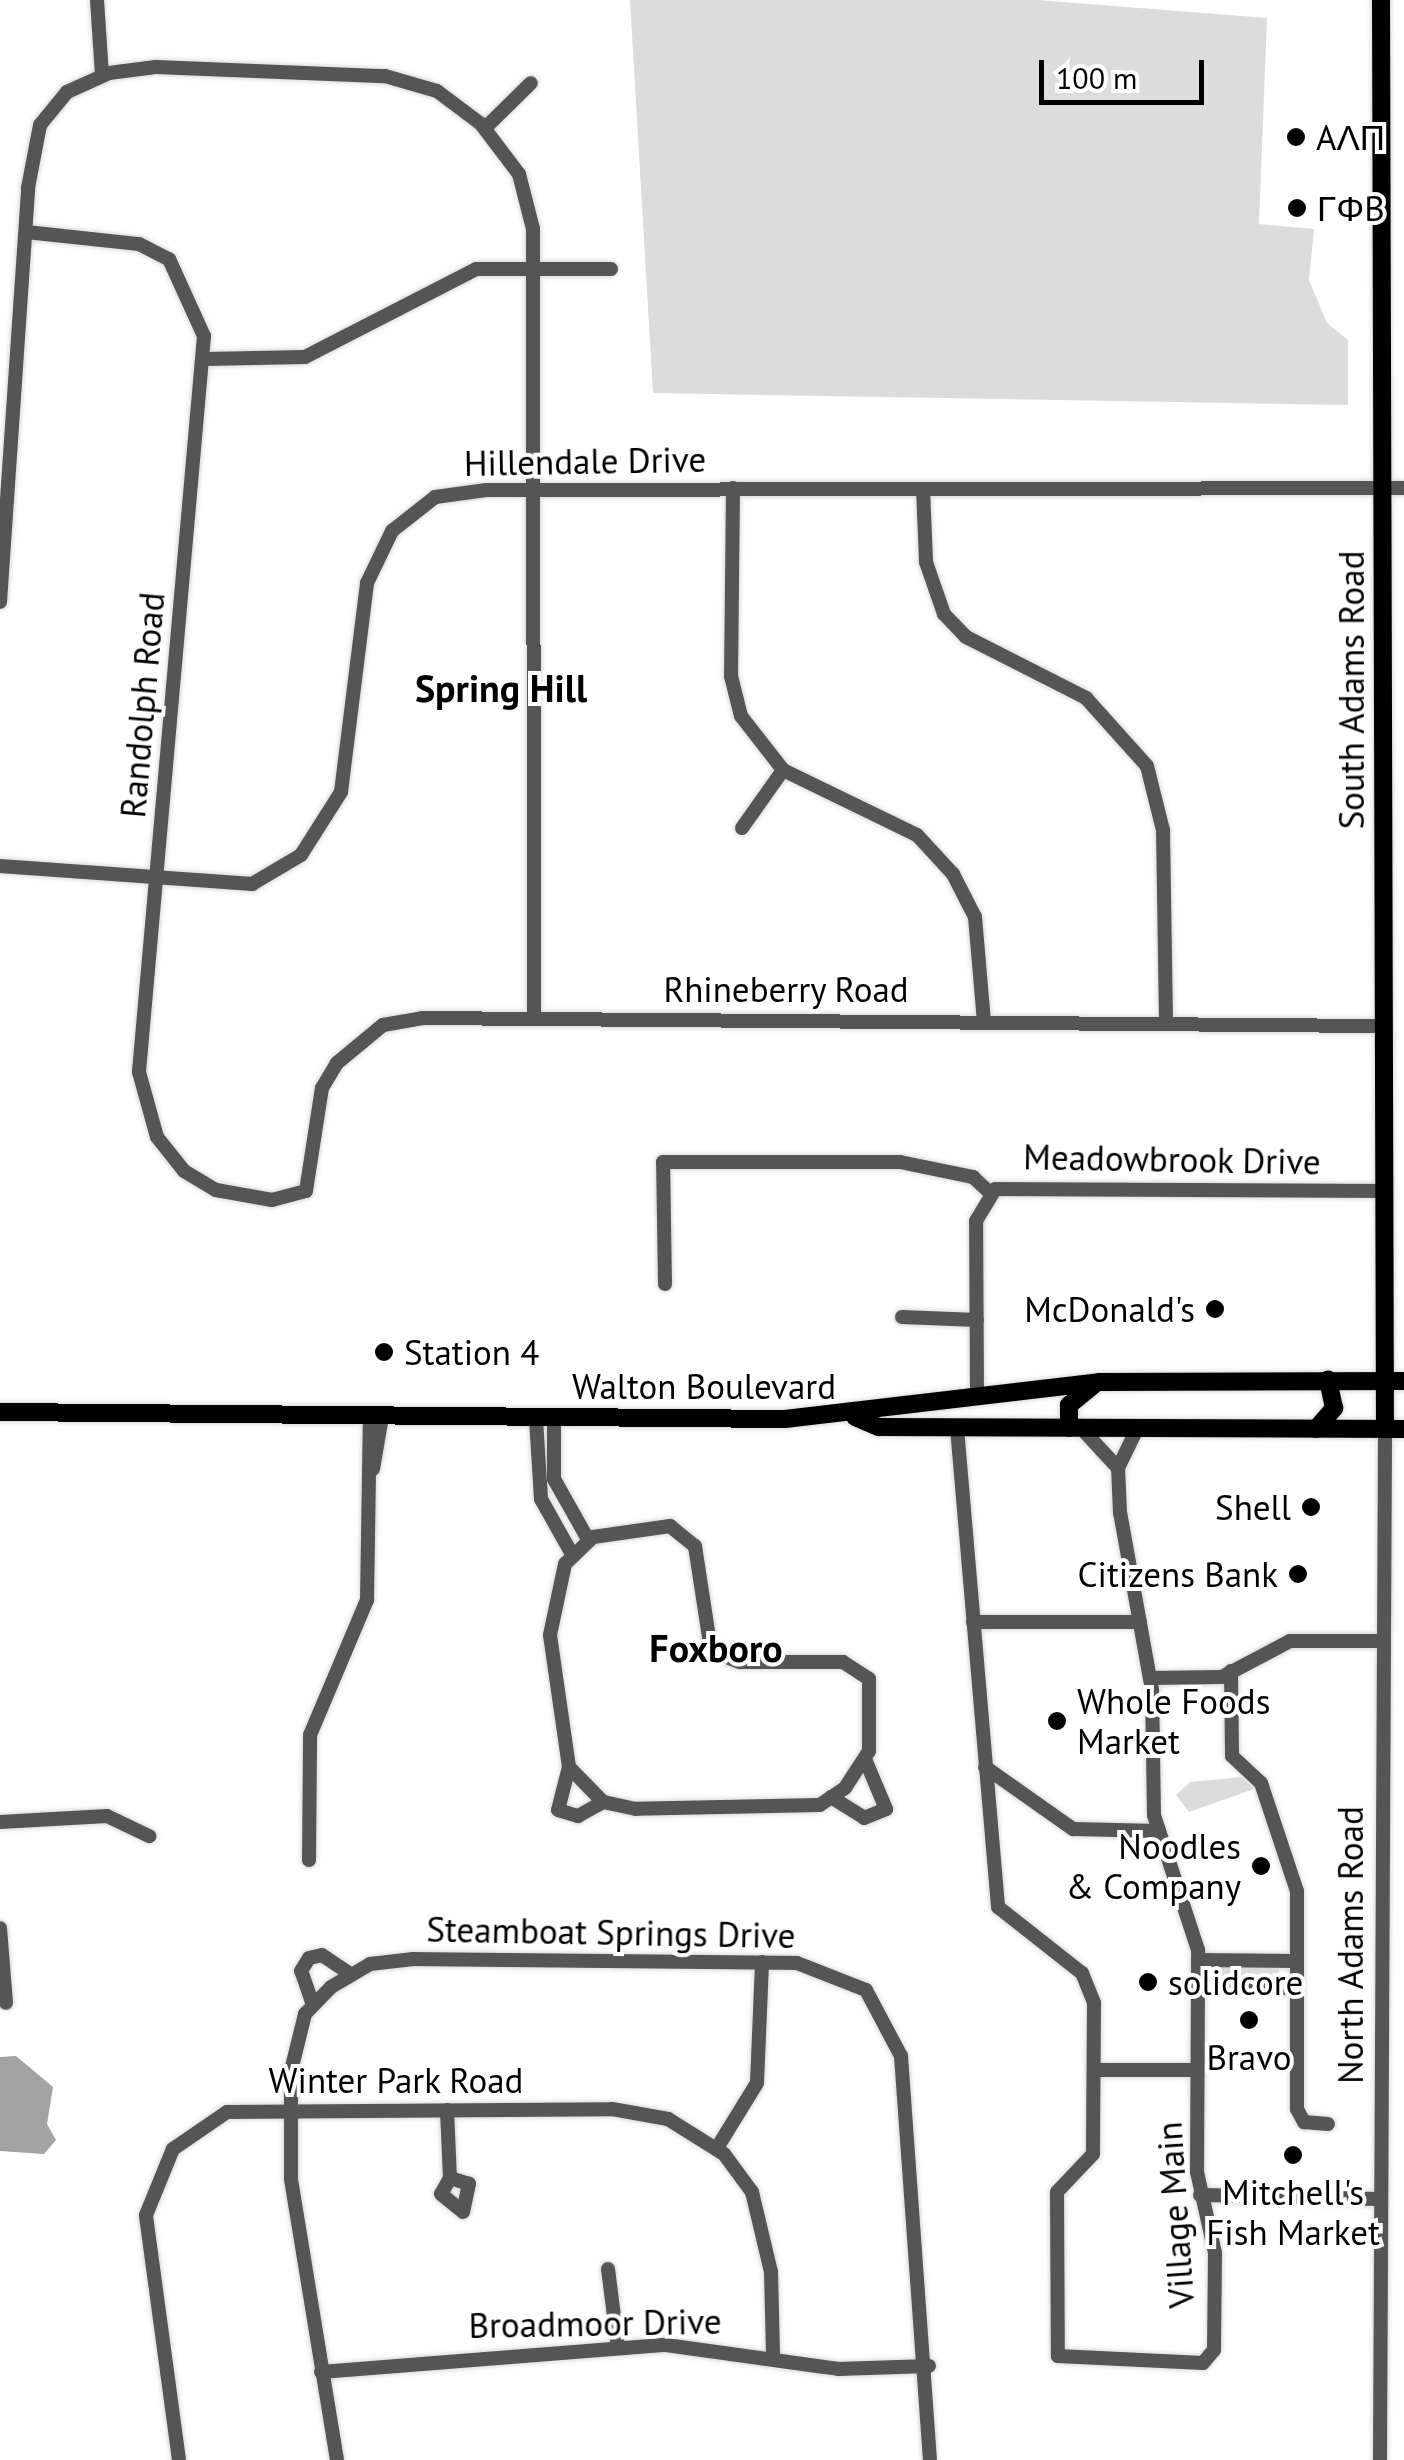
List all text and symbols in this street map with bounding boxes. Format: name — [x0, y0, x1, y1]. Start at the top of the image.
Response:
scale bar — [1044, 40, 1209, 102]
text: 100 m — [1056, 58, 1137, 97]
place label: AΛΠ — [1316, 116, 1385, 158]
marker: AΛΠ — [1285, 126, 1307, 148]
place label: ΓΦB — [1317, 187, 1385, 229]
marker: ΓΦB — [1286, 197, 1308, 219]
street label: Hillendale Drive — [464, 438, 706, 484]
street label: South Adams Road — [1330, 550, 1372, 830]
street label: Randolph Road — [111, 590, 173, 820]
district label: Spring Hill — [415, 665, 587, 711]
street label: Rhineberry Road — [663, 968, 909, 1010]
street label: Meadowbrook Drive — [1022, 1135, 1322, 1183]
place label: McDonald's — [1024, 1288, 1195, 1330]
marker: McDonald's — [1204, 1298, 1226, 1320]
place label: Station 4 — [404, 1331, 539, 1373]
marker: Station 4 — [373, 1341, 395, 1363]
street label: Walton Boulevard — [572, 1365, 836, 1407]
place label: Shell — [1215, 1486, 1291, 1528]
marker: Shell — [1300, 1496, 1322, 1518]
place label: Citizens Bank — [1078, 1553, 1278, 1595]
marker: Citizens Bank — [1287, 1563, 1309, 1585]
district label: Foxboro — [649, 1625, 783, 1671]
place label: Whole Foods Market — [1077, 1680, 1270, 1762]
marker: Whole Foods Market — [1046, 1710, 1068, 1732]
street label: North Adams Road — [1329, 1806, 1371, 2084]
place label: Noodles & Company — [1065, 1825, 1241, 1907]
marker: Noodles & Company — [1250, 1855, 1272, 1877]
street label: Steamboat Springs Drive — [426, 1908, 796, 1956]
place label: solidcore — [1168, 1961, 1303, 2003]
marker: solidcore — [1137, 1971, 1159, 1993]
marker: Bravo — [1238, 2009, 1260, 2031]
place label: Bravo — [1207, 2036, 1291, 2078]
street label: Winter Park Road — [268, 2059, 524, 2101]
street label: Village Main — [1148, 2120, 1202, 2310]
marker: Mitchell's Fish Market — [1282, 2144, 1304, 2166]
place label: Mitchell's Fish Market — [1206, 2171, 1380, 2253]
street label: Broadmoor Drive — [468, 2300, 722, 2346]

